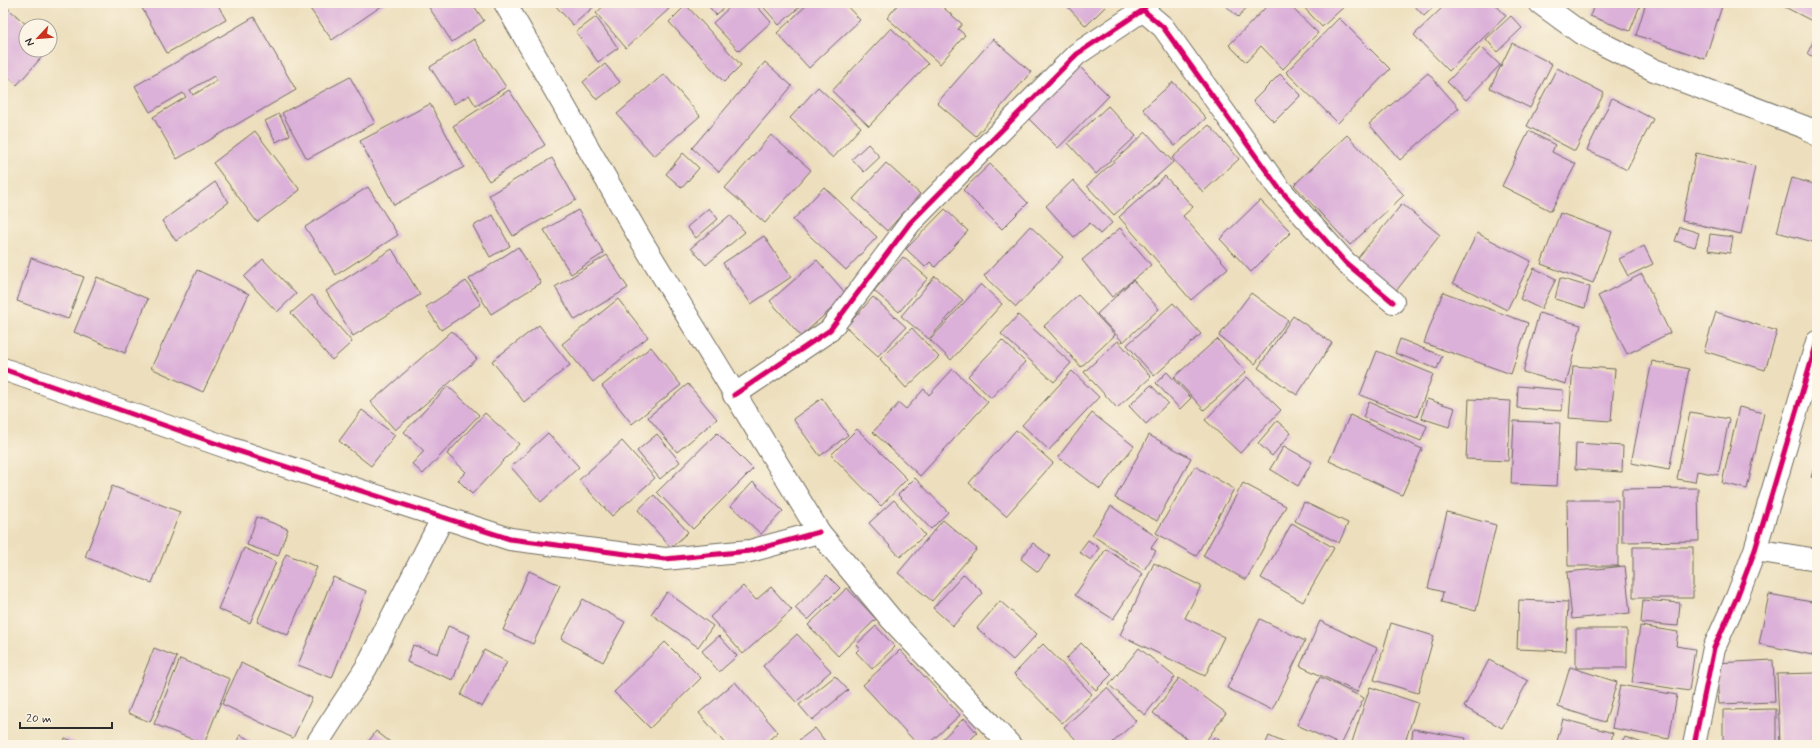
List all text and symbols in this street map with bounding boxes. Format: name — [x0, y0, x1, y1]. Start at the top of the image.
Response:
north arrow — [18, 18, 58, 58]
text: N — [22, 36, 38, 48]
scale bar — [20, 704, 112, 730]
text: 20 m — [26, 711, 52, 727]

